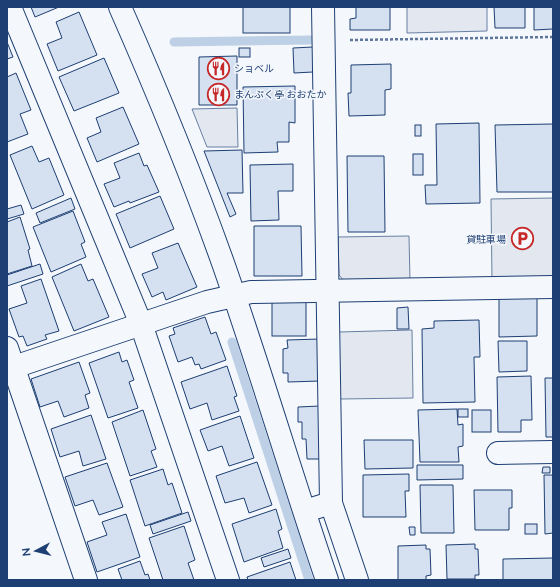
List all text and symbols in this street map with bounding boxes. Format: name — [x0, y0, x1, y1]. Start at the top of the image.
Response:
restaurant icon: ショベル — [205, 55, 231, 81]
place label: ショベル — [234, 62, 274, 75]
restaurant icon: まんぷく亭 おおたか — [205, 81, 231, 107]
place label: まんぷく亭 おおたか — [234, 88, 327, 101]
parking icon: 貸駐車場 — [509, 226, 535, 252]
place label: 貸駐車場 — [466, 233, 506, 246]
north arrow — [16, 531, 56, 571]
text: N — [19, 547, 34, 557]

